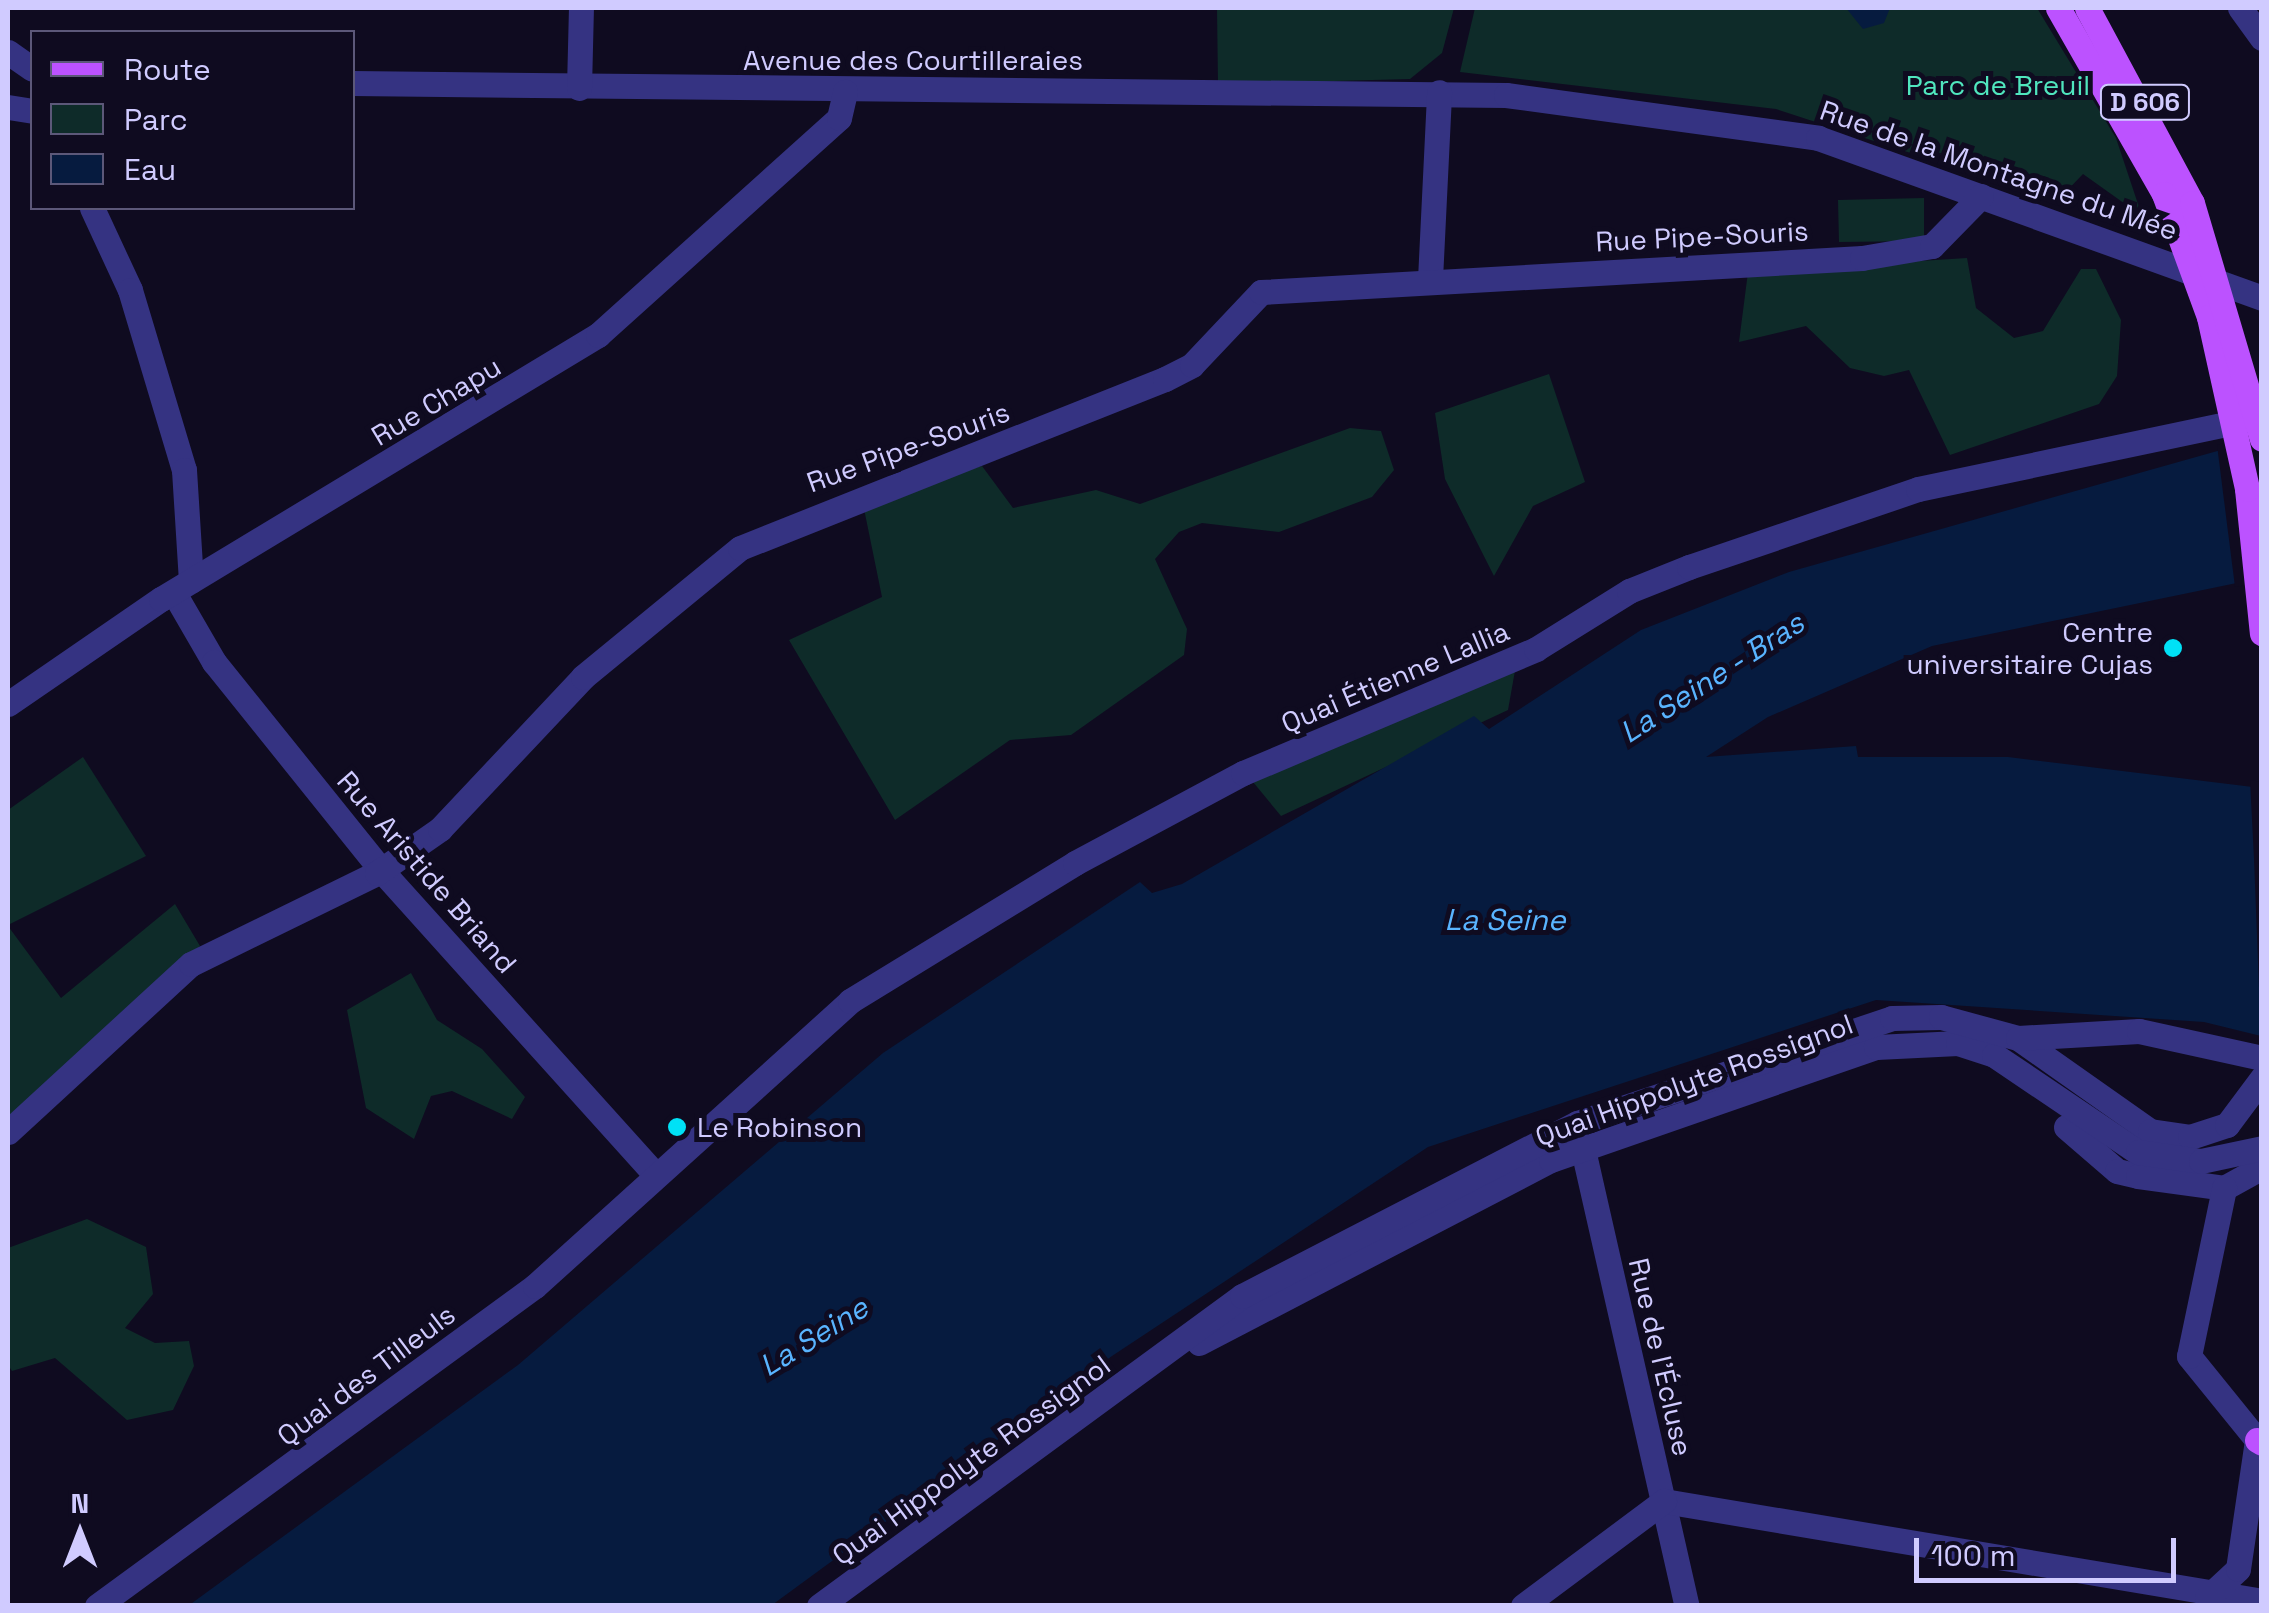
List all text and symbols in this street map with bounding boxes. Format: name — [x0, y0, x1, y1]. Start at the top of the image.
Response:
legend — [30, 30, 355, 210]
street label: Avenue des Courtilleraies — [743, 43, 1083, 77]
text: Route — [124, 50, 211, 89]
park label: Parc de Breuil — [1906, 68, 2090, 102]
road number: D 606 — [2098, 82, 2192, 122]
street label: Rue de la Montagne du Mée — [1816, 93, 2182, 247]
text: Parc — [124, 100, 188, 139]
text: Eau — [124, 150, 176, 189]
street label: Rue Pipe-Souris — [1595, 214, 1809, 258]
street label: Rue Chapu — [365, 349, 507, 453]
street label: Rue Pipe-Souris — [802, 395, 1014, 499]
water label: La Seine - Bras — [1613, 605, 1811, 751]
street label: Quai Étienne Lallia — [1276, 614, 1514, 740]
place label: Centre universitaire Cujas — [1906, 615, 2153, 681]
marker: Centre universitaire Cujas — [2162, 637, 2184, 659]
street label: Rue Aristide Briand — [330, 764, 524, 980]
water label: La Seine — [1445, 902, 1565, 938]
street label: Quai Hippolyte Rossignol — [1531, 1007, 1857, 1153]
place label: Le Robinson — [697, 1110, 862, 1144]
marker: Le Robinson — [666, 1116, 688, 1138]
street label: Rue de l'Écluse — [1622, 1255, 1700, 1459]
water label: La Seine — [753, 1290, 875, 1384]
street label: Quai des Tilleuls — [270, 1297, 462, 1453]
street label: Quai Hippolyte Rossignol — [825, 1348, 1117, 1572]
north arrow — [30, 1483, 130, 1583]
text: N — [71, 1485, 89, 1521]
scale bar — [1919, 1518, 2182, 1580]
text: 100 m — [1931, 1536, 2016, 1575]

